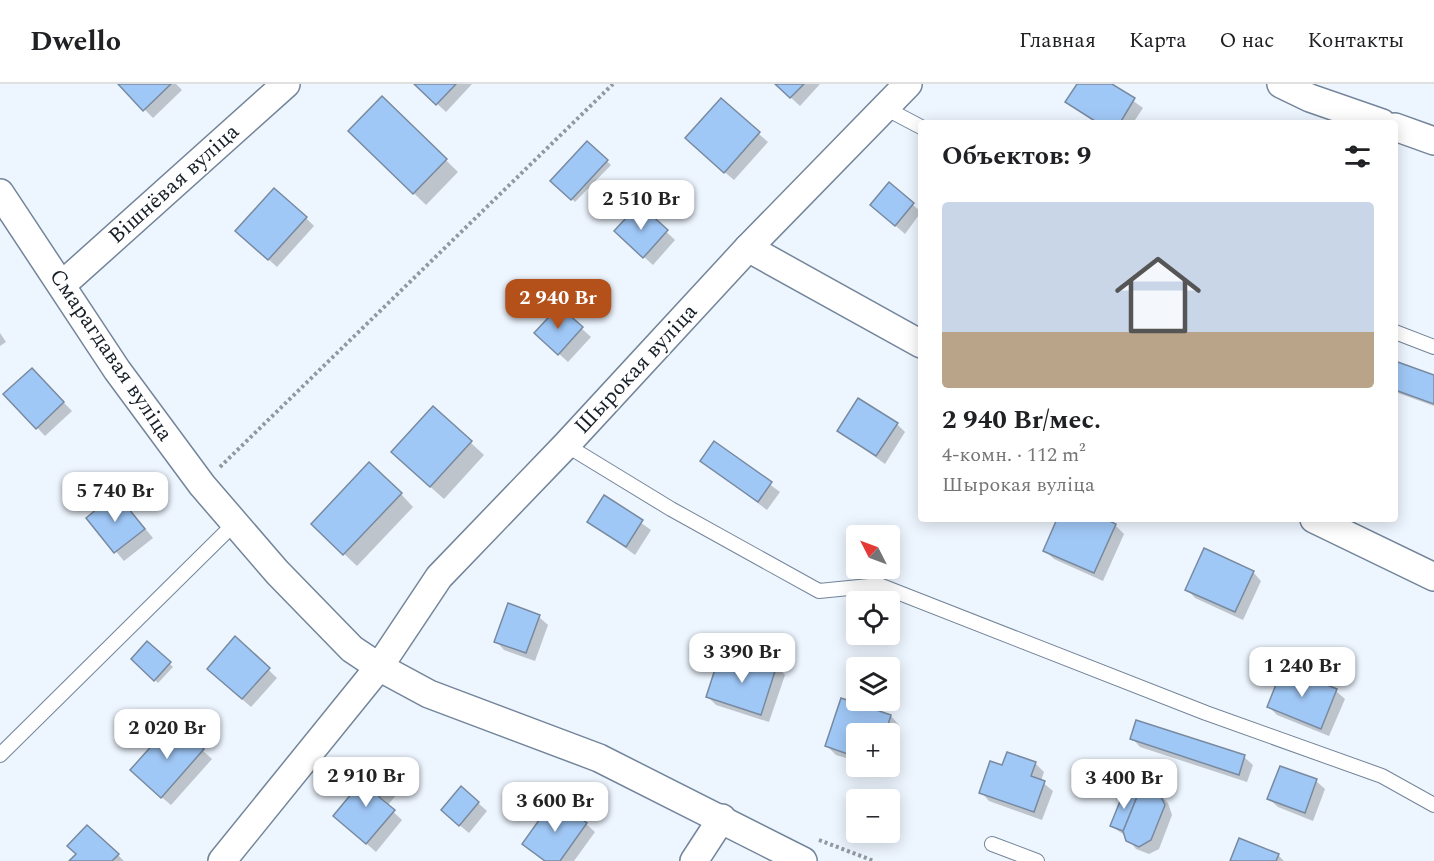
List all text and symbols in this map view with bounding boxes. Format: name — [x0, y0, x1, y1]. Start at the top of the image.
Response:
text: Dwello — [30, 20, 121, 63]
text: Главная — [1019, 25, 1096, 57]
text: Карта — [1129, 25, 1186, 57]
text: О нас — [1219, 25, 1274, 57]
text: Контакты — [1307, 25, 1404, 57]
street label: Вішнёвая вуліца — [101, 116, 247, 252]
text: Объектов: 9 — [942, 136, 1091, 176]
icon: filters — [1341, 140, 1374, 173]
pin: 2 510 Br — [579, 180, 703, 231]
text: 2 510 Br — [602, 184, 680, 214]
icon: home — [1104, 241, 1212, 349]
street label: Смарагдавая вуліца — [41, 262, 181, 448]
pin: 2 940 Br — [496, 279, 620, 330]
text: 2 940 Br — [519, 283, 597, 313]
street label: Шырокая вуліца — [567, 296, 706, 442]
text: 2 940 Br/мес. — [942, 400, 1101, 440]
text: 4-комн. · 112 m² — [942, 440, 1086, 470]
text: Шырокая вуліца — [942, 470, 1095, 500]
pin: 5 740 Br — [53, 472, 177, 523]
text: 5 740 Br — [76, 476, 154, 506]
north arrow — [846, 525, 900, 579]
map controls — [846, 525, 900, 843]
button: locate — [846, 591, 900, 645]
pin: 3 390 Br — [680, 633, 804, 684]
text: 3 390 Br — [703, 637, 781, 667]
pin: 1 240 Br — [1240, 647, 1364, 698]
text: 1 240 Br — [1263, 651, 1341, 681]
button: layers — [846, 657, 900, 711]
pin: 2 020 Br — [105, 709, 229, 760]
text: 2 020 Br — [128, 713, 206, 743]
button: + — [846, 723, 900, 777]
pin: 2 910 Br — [304, 757, 428, 808]
pin: 3 400 Br — [1062, 759, 1186, 810]
text: 2 910 Br — [327, 761, 405, 791]
text: 3 400 Br — [1085, 763, 1163, 793]
pin: 3 600 Br — [493, 782, 617, 833]
text: 3 600 Br — [516, 786, 594, 816]
button: − — [846, 789, 900, 843]

